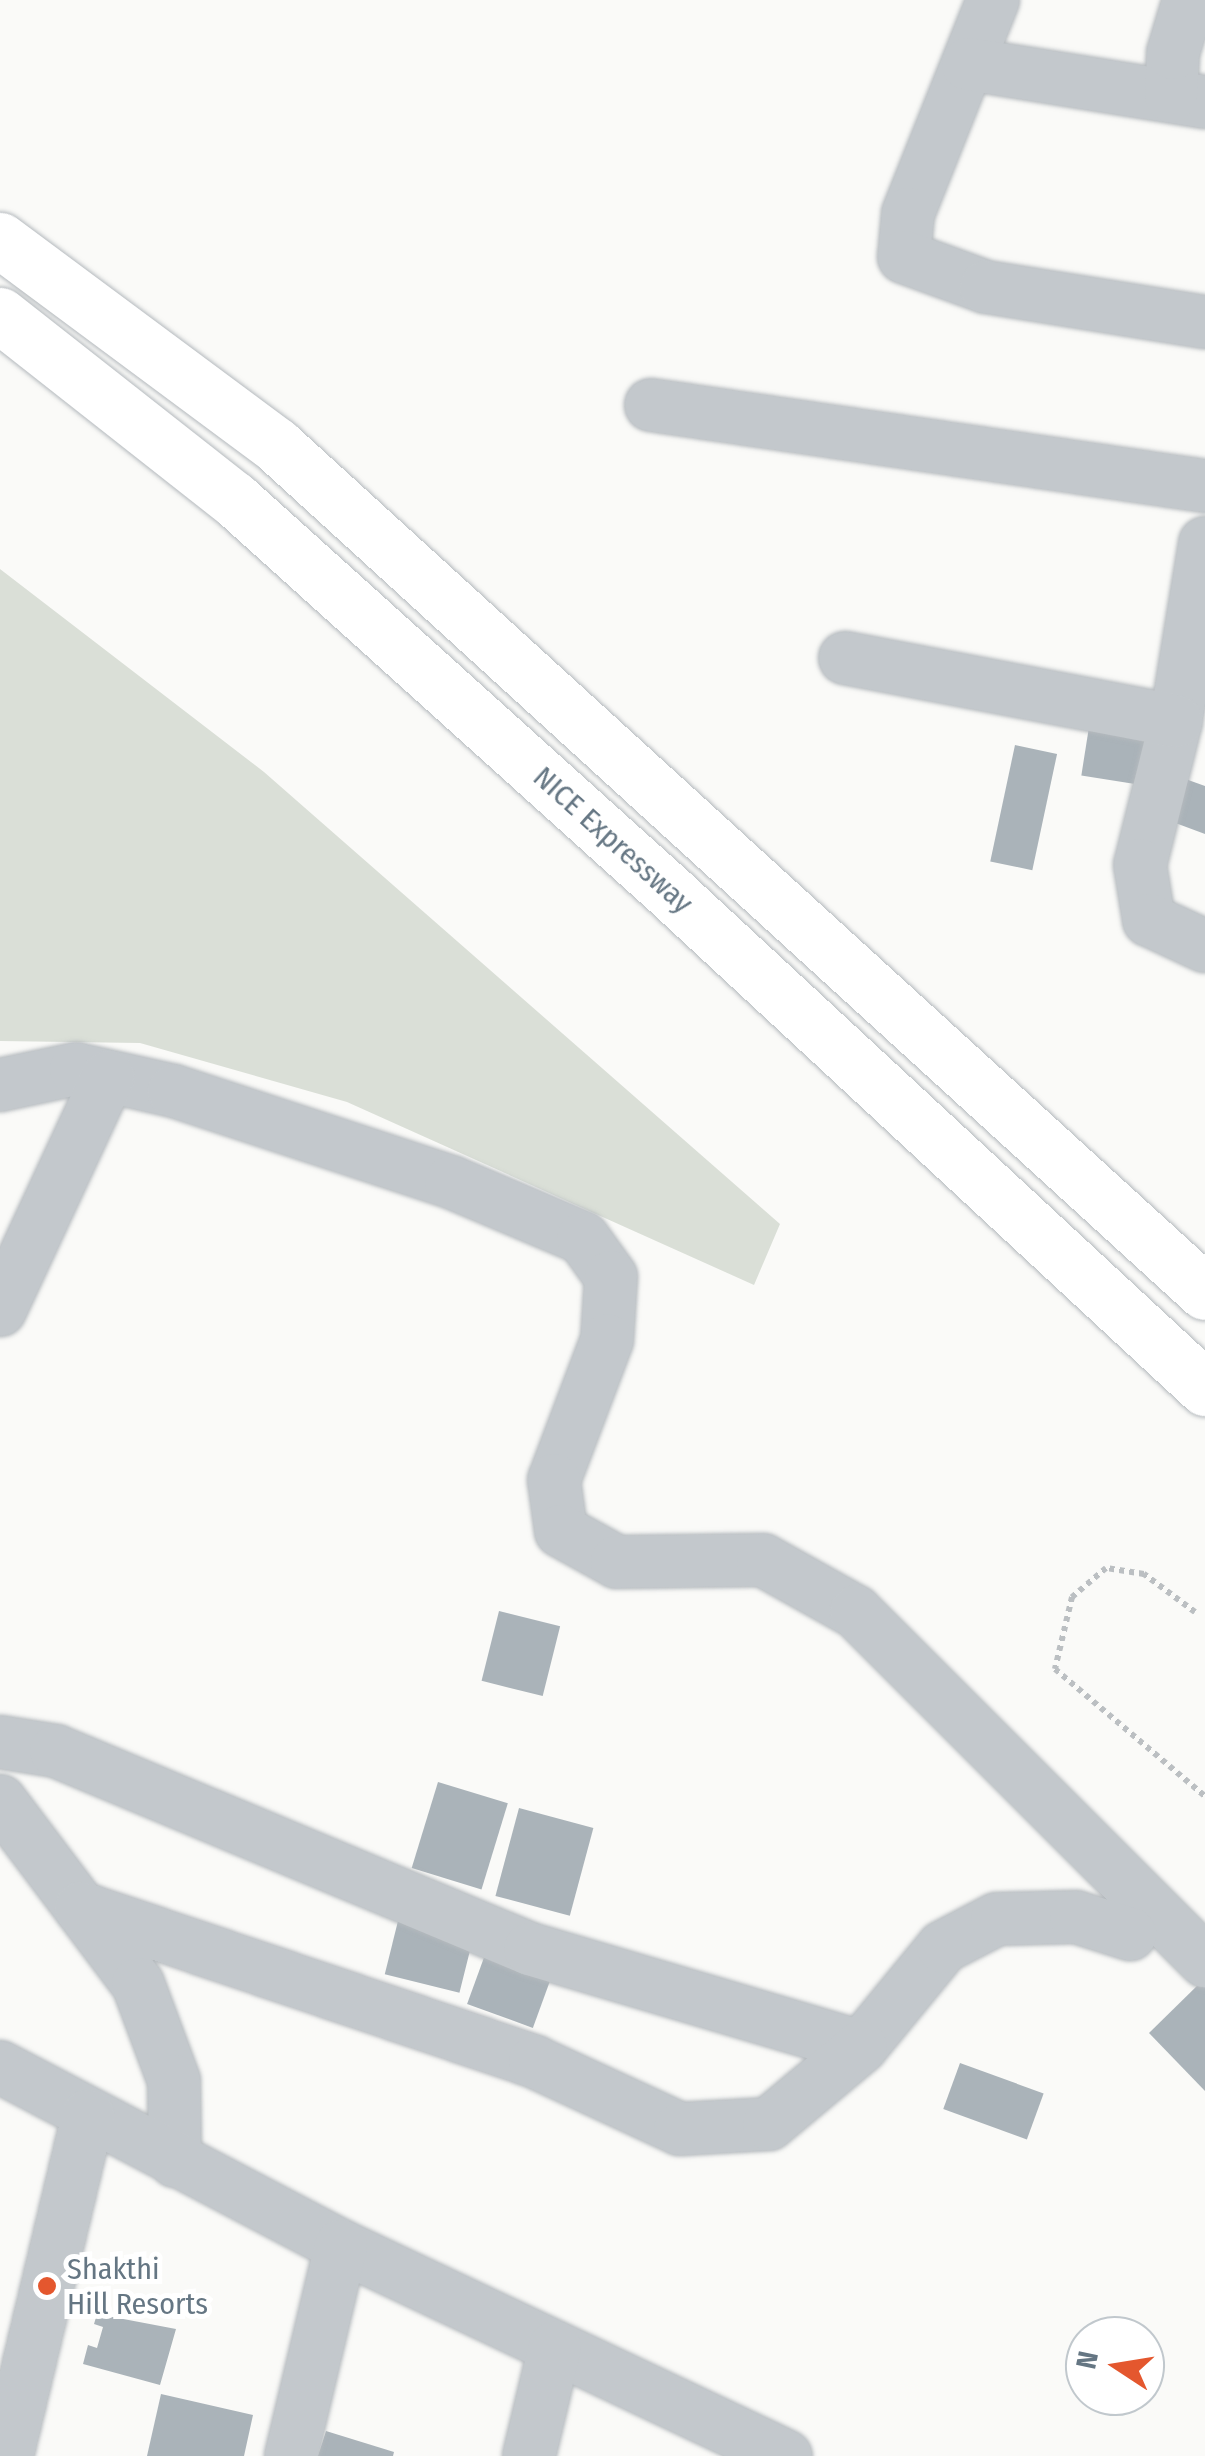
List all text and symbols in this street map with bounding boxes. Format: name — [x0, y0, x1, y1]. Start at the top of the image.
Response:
street label: NICE Expressway — [526, 759, 700, 921]
place label: Shakthi Hill Resorts — [67, 2251, 208, 2322]
marker: Shakthi Hill Resorts — [36, 2275, 58, 2297]
north arrow — [1065, 2316, 1165, 2416]
text: N — [1069, 2348, 1105, 2372]

